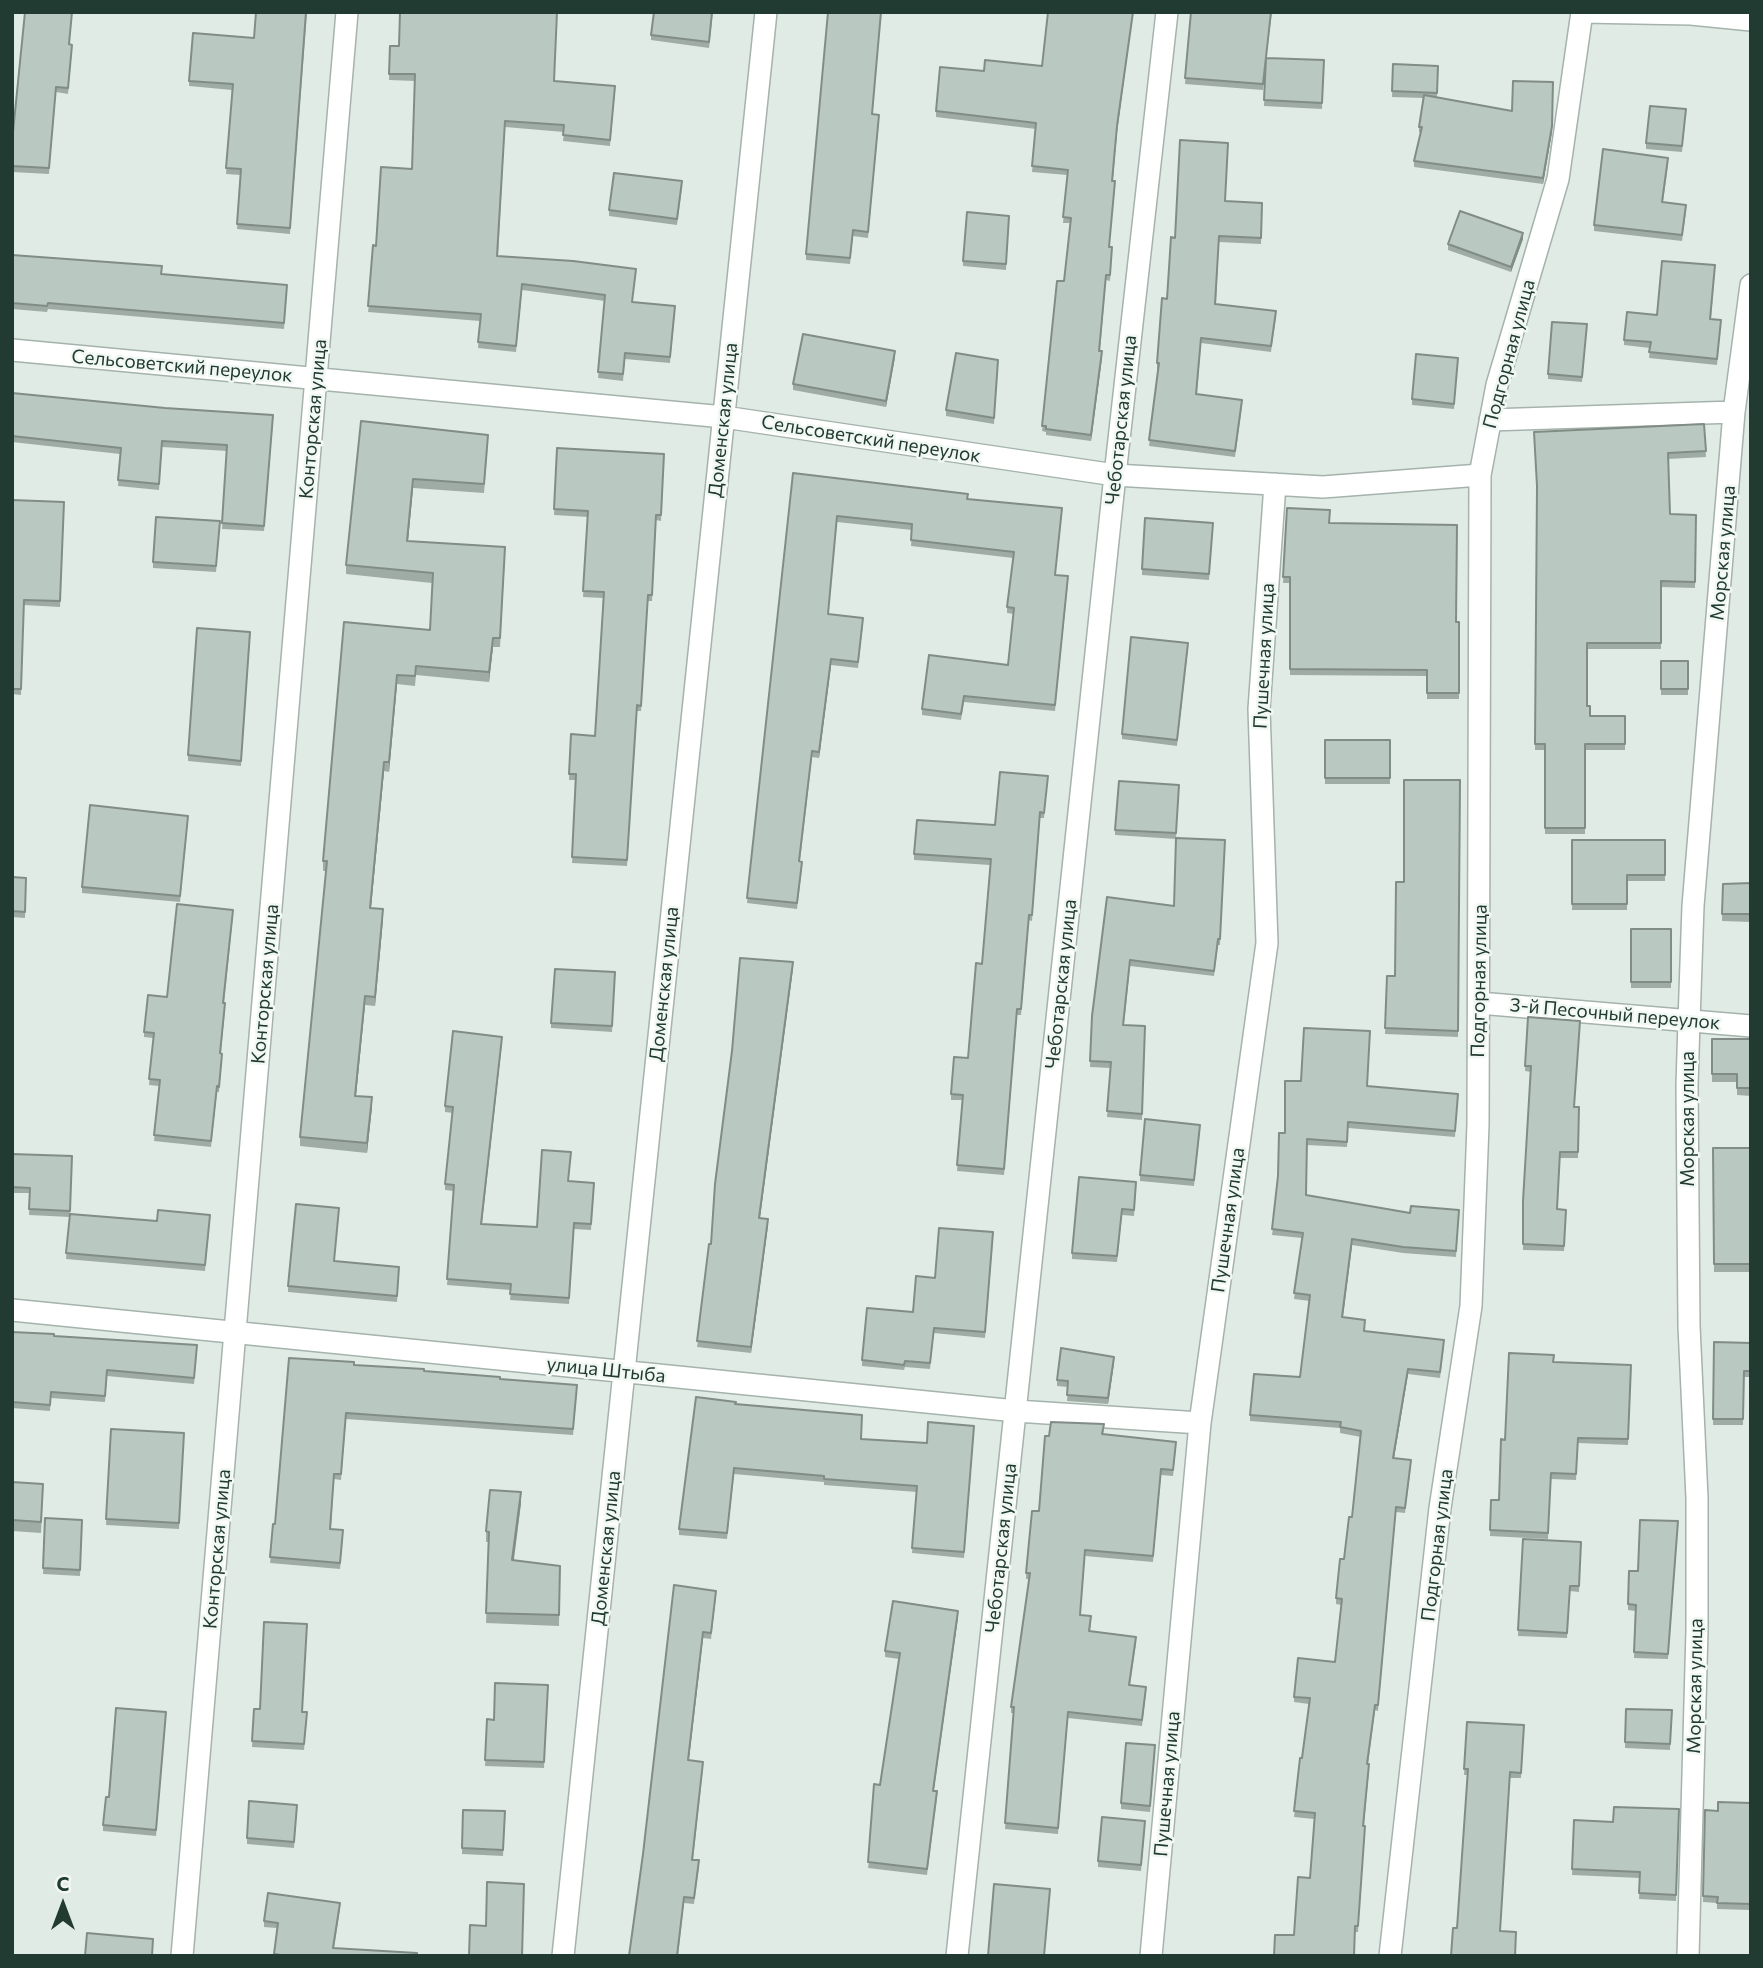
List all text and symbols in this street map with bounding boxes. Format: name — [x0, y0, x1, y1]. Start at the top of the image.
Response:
street label: Подгорная улица — [1478, 277, 1540, 431]
street label: Чеботарская улица — [1101, 334, 1141, 506]
street label: Конторская улица — [295, 338, 331, 500]
street label: Доменская улица — [704, 341, 742, 499]
street label: Сельсоветский переулок — [71, 345, 293, 387]
street label: Сельсоветский переулок — [760, 410, 982, 468]
street label: Морская улица — [1706, 484, 1740, 622]
street label: Пушечная улица — [1249, 582, 1279, 730]
street label: Чеботарская улица — [1041, 898, 1081, 1070]
street label: Конторская улица — [247, 903, 283, 1065]
street label: Подгорная улица — [1466, 904, 1492, 1058]
street label: Доменская улица — [645, 905, 683, 1063]
street label: 3-й Песочный переулок — [1509, 993, 1721, 1035]
street label: Морская улица — [1677, 1051, 1699, 1187]
street label: Пушечная улица — [1207, 1146, 1249, 1294]
street label: улица Штыба — [545, 1352, 667, 1388]
street label: Чеботарская улица — [981, 1462, 1021, 1634]
street label: Подгорная улица — [1416, 1467, 1458, 1623]
street label: Конторская улица — [199, 1468, 235, 1630]
street label: Доменская улица — [587, 1469, 625, 1627]
street label: Морская улица — [1682, 1618, 1708, 1754]
street label: Пушечная улица — [1149, 1710, 1185, 1858]
north arrow — [28, 1870, 98, 1940]
text: С — [57, 1872, 70, 1895]

